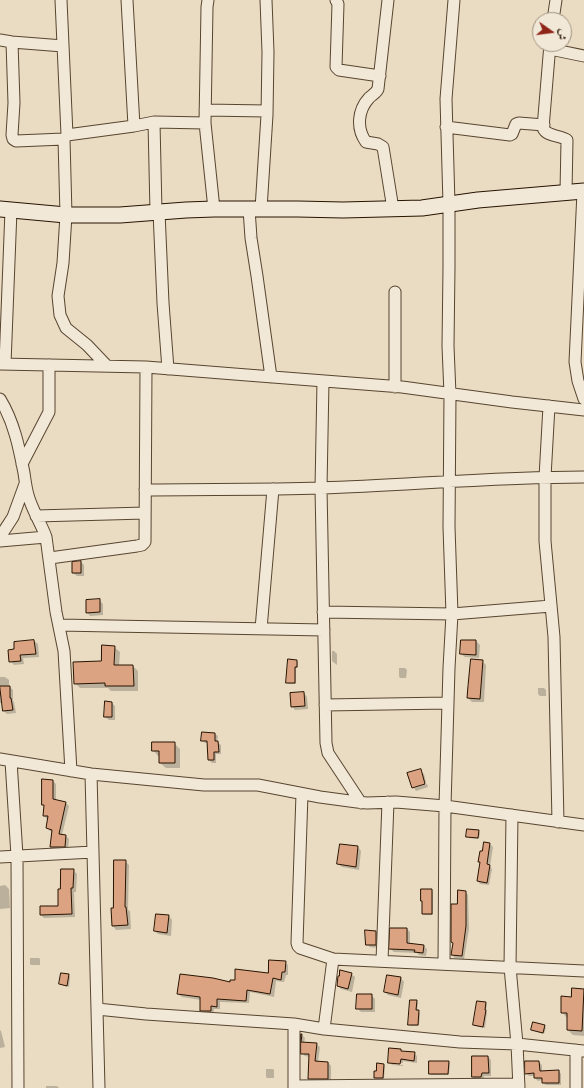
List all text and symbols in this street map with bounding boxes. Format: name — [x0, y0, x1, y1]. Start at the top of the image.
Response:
north arrow — [532, 12, 572, 52]
text: ش — [555, 28, 571, 42]

